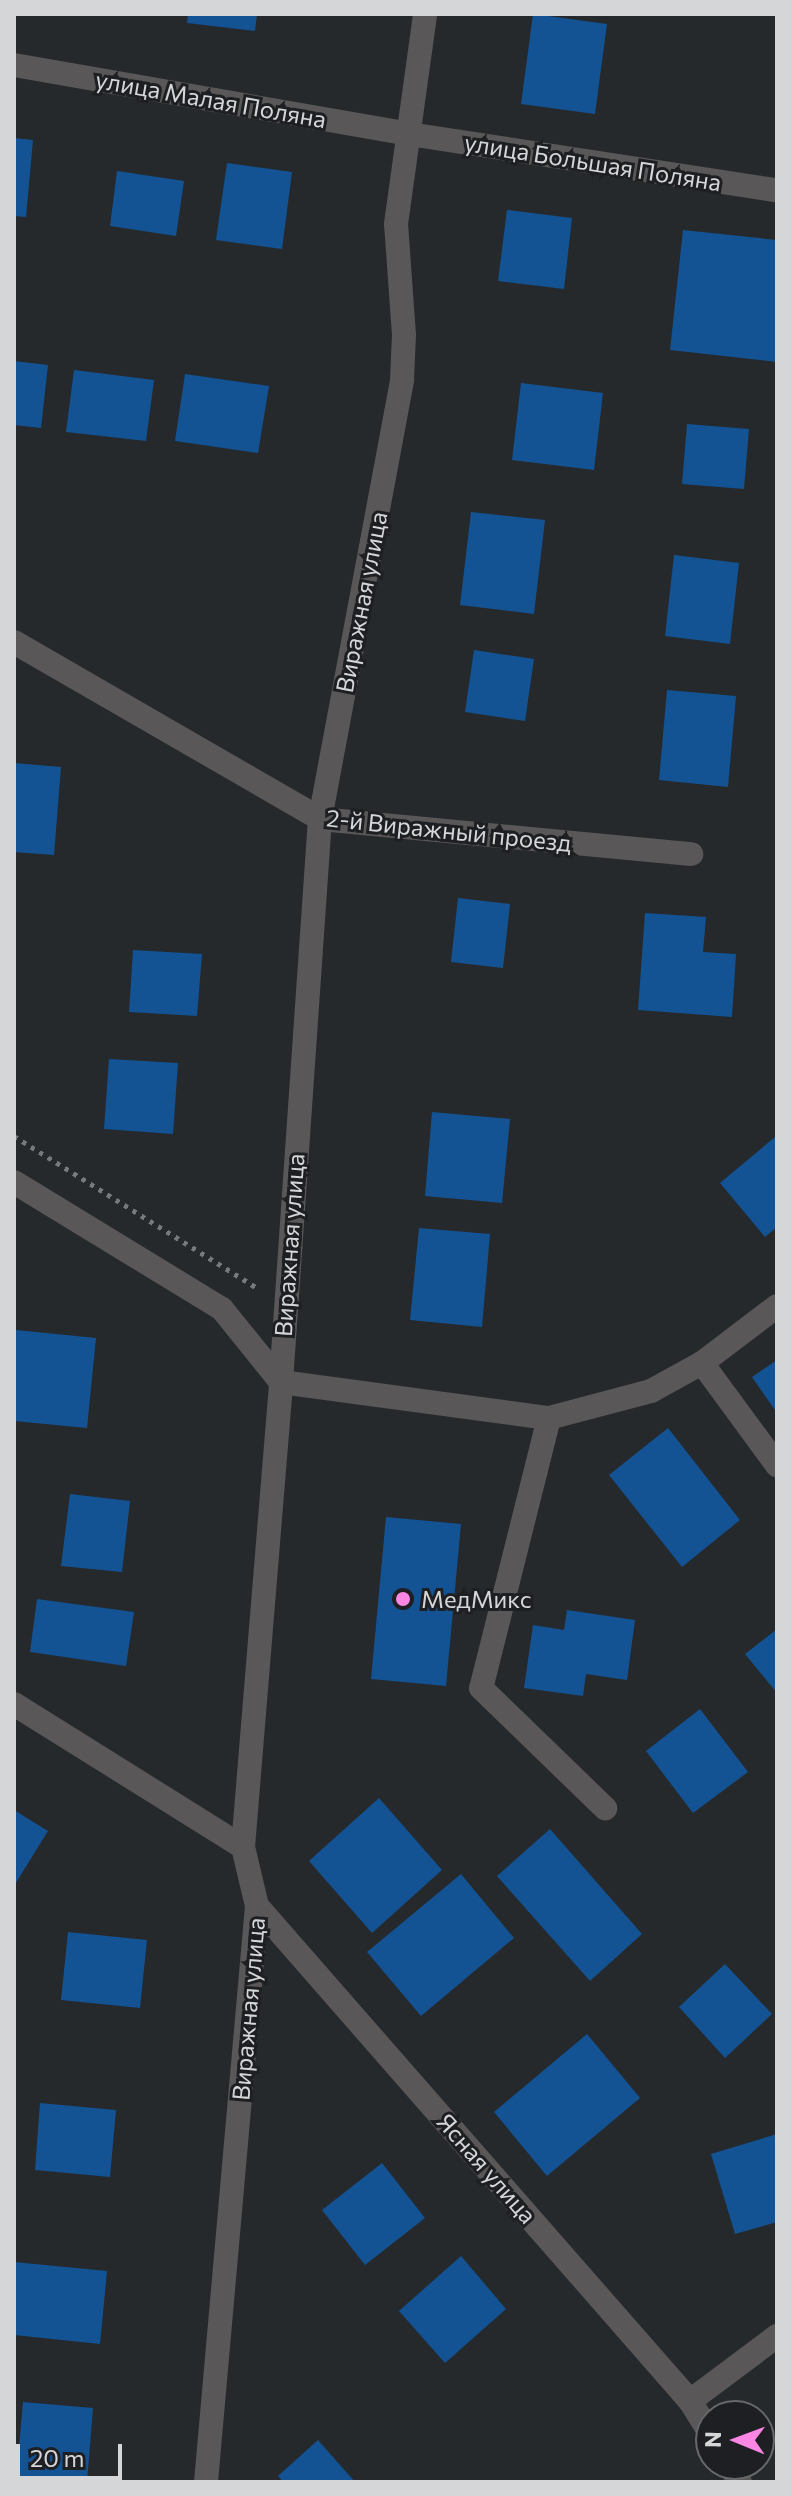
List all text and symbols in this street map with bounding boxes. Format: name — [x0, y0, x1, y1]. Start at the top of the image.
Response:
street label: улица Малая Поляна — [93, 65, 329, 133]
street label: улица Большая Поляна — [462, 127, 724, 197]
street label: Виражная улица — [329, 509, 393, 695]
street label: 2-й Виражный проезд — [325, 803, 573, 857]
street label: Виражная улица — [268, 1152, 310, 1338]
place label: МедМикс — [421, 1585, 532, 1613]
marker: МедМикс — [392, 1588, 414, 1610]
street label: Виражная улица — [226, 1916, 270, 2102]
street label: Ясная улица — [431, 2107, 543, 2229]
north arrow — [695, 2400, 775, 2480]
scale bar — [20, 2428, 126, 2478]
text: N — [699, 2431, 726, 2448]
text: 20 m — [30, 2443, 84, 2472]

